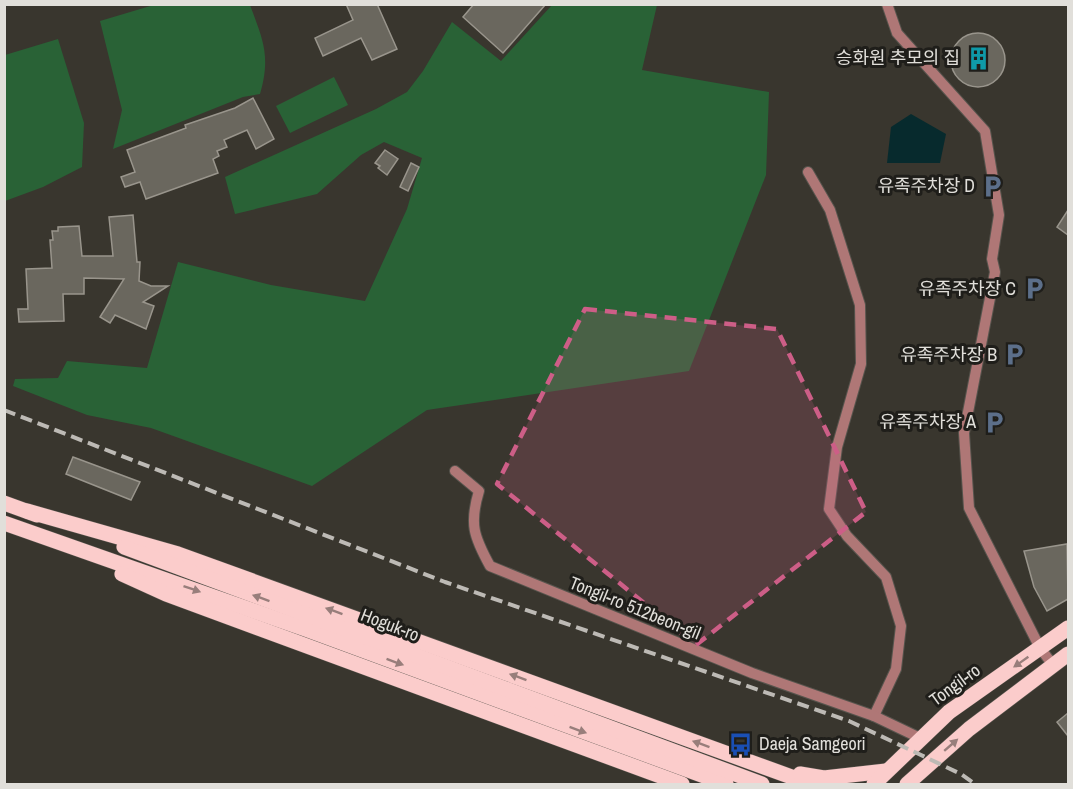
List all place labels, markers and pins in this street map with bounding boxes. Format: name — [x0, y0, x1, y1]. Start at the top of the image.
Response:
place label: 승화원 추모의 집 — [836, 45, 960, 70]
building icon: 승화원 추모의 집 — [965, 45, 991, 71]
place label: 유족주차장 D — [877, 173, 975, 198]
parking icon: 유족주차장 D — [980, 173, 1006, 199]
place label: 유족주차장 C — [918, 276, 1016, 301]
parking icon: 유족주차장 C — [1021, 276, 1047, 302]
place label: 유족주차장 B — [900, 342, 997, 367]
parking icon: 유족주차장 B — [1002, 342, 1028, 368]
place label: 유족주차장 A — [879, 409, 976, 434]
parking icon: 유족주차장 A — [981, 409, 1007, 435]
bus stop icon: Daeja Samgeori — [728, 731, 754, 757]
place label: Daeja Samgeori — [759, 731, 866, 756]

